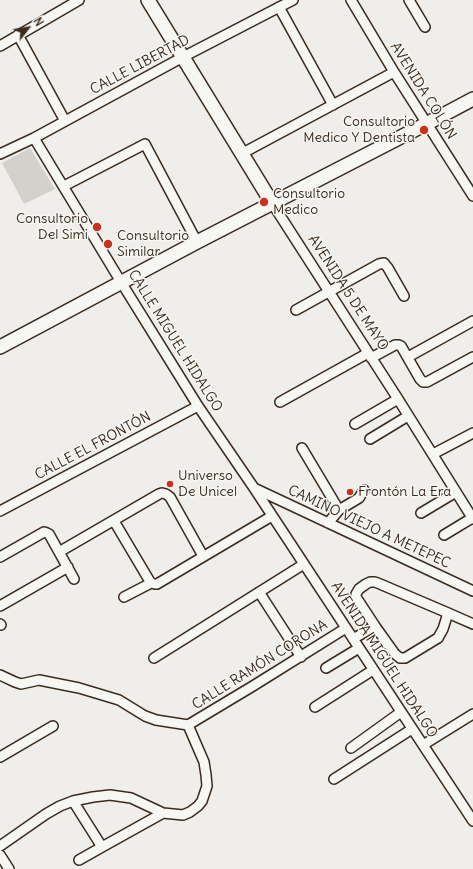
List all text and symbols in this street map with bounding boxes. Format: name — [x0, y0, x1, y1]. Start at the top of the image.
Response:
north arrow — [8, 8, 48, 48]
text: N — [30, 15, 46, 29]
street label: CALLE LIBERTAD — [87, 32, 193, 98]
street label: AVENIDA COLÓN — [386, 40, 460, 142]
place label: Consultorio Medico Y Dentista — [303, 114, 415, 146]
marker: Consultorio Medico Y Dentista — [418, 124, 430, 136]
place label: Consultorio Medico — [273, 186, 345, 218]
marker: Consultorio Medico — [258, 196, 270, 208]
place label: Consultorio Del Simi — [16, 211, 88, 244]
marker: Consultorio Del Simi — [91, 221, 103, 233]
place label: Consultorio Similar — [117, 228, 189, 260]
street label: AVENIDA 5 DE MAYO — [304, 232, 392, 354]
marker: Consultorio Similar — [102, 238, 114, 250]
street label: CALLE MIGUEL HIDALGO — [124, 267, 226, 415]
street label: CALLE EL FRONTÓN — [32, 408, 154, 484]
place label: Universo De Unicel — [178, 468, 237, 500]
marker: Universo De Unicel — [165, 479, 175, 489]
street label: CAMINO VIEJO A METEPEC — [285, 482, 453, 572]
place label: Frontón La Era — [358, 484, 451, 500]
marker: Frontón La Era — [345, 487, 355, 497]
street label: AVENIDA MIGUEL HIDALGO — [327, 579, 441, 741]
street label: CALLE RAMÓN CORONA — [189, 616, 331, 714]

